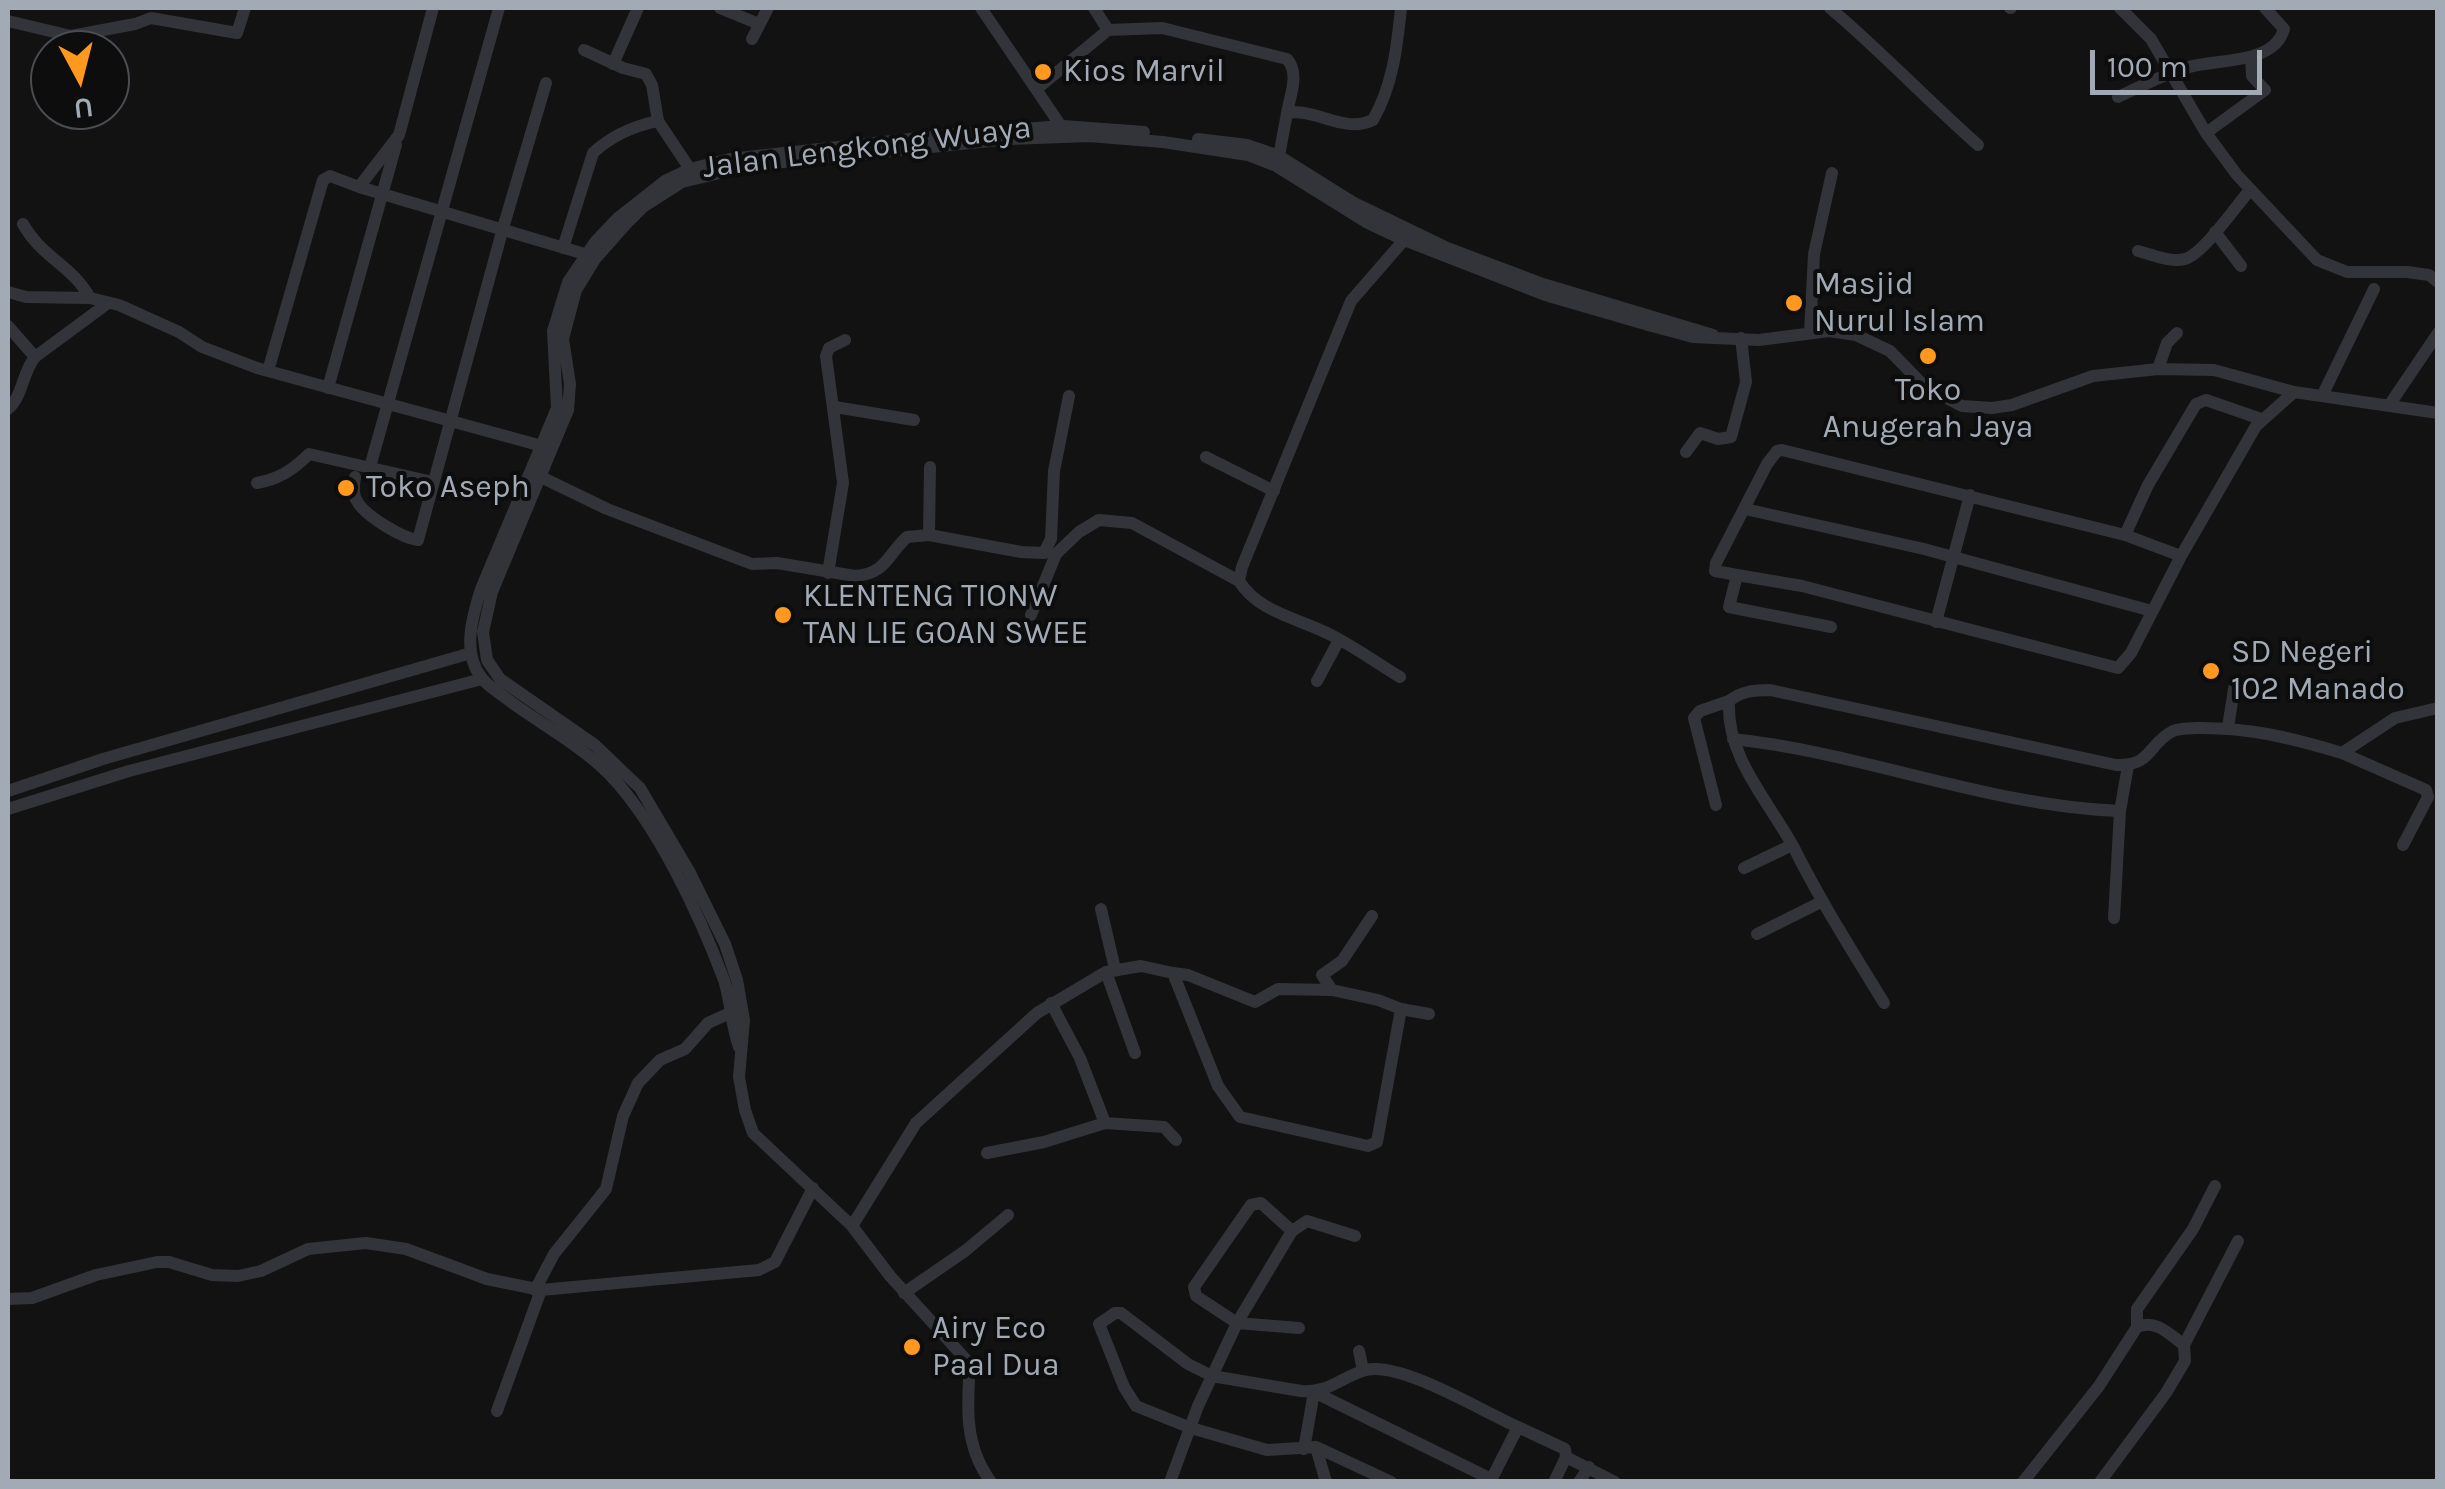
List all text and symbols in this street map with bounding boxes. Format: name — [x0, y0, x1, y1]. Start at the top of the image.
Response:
north arrow — [30, 30, 130, 130]
scale bar — [2095, 30, 2268, 92]
text: 100 m — [2107, 49, 2188, 85]
place label: Kios Marvil — [1063, 53, 1225, 91]
marker: Kios Marvil — [1032, 61, 1054, 83]
text: U — [72, 91, 95, 126]
street label: Jalan Lengkong Wuaya — [701, 109, 1033, 187]
place label: Masjid Nurul Islam — [1814, 266, 1985, 341]
marker: Masjid Nurul Islam — [1783, 292, 1805, 314]
marker: Toko Anugerah Jaya — [1917, 345, 1939, 367]
place label: Toko Anugerah Jaya — [1823, 372, 2033, 447]
place label: Toko Aseph — [366, 469, 530, 507]
marker: Toko Aseph — [335, 477, 357, 499]
place label: KLENTENG TIONW TAN LIE GOAN SWEE — [803, 578, 1088, 653]
marker: KLENTENG TIONW TAN LIE GOAN SWEE — [772, 604, 794, 626]
place label: SD Negeri 102 Manado — [2231, 634, 2405, 709]
marker: SD Negeri 102 Manado — [2200, 660, 2222, 682]
place label: Airy Eco Paal Dua — [932, 1310, 1060, 1385]
marker: Airy Eco Paal Dua — [901, 1336, 923, 1358]

